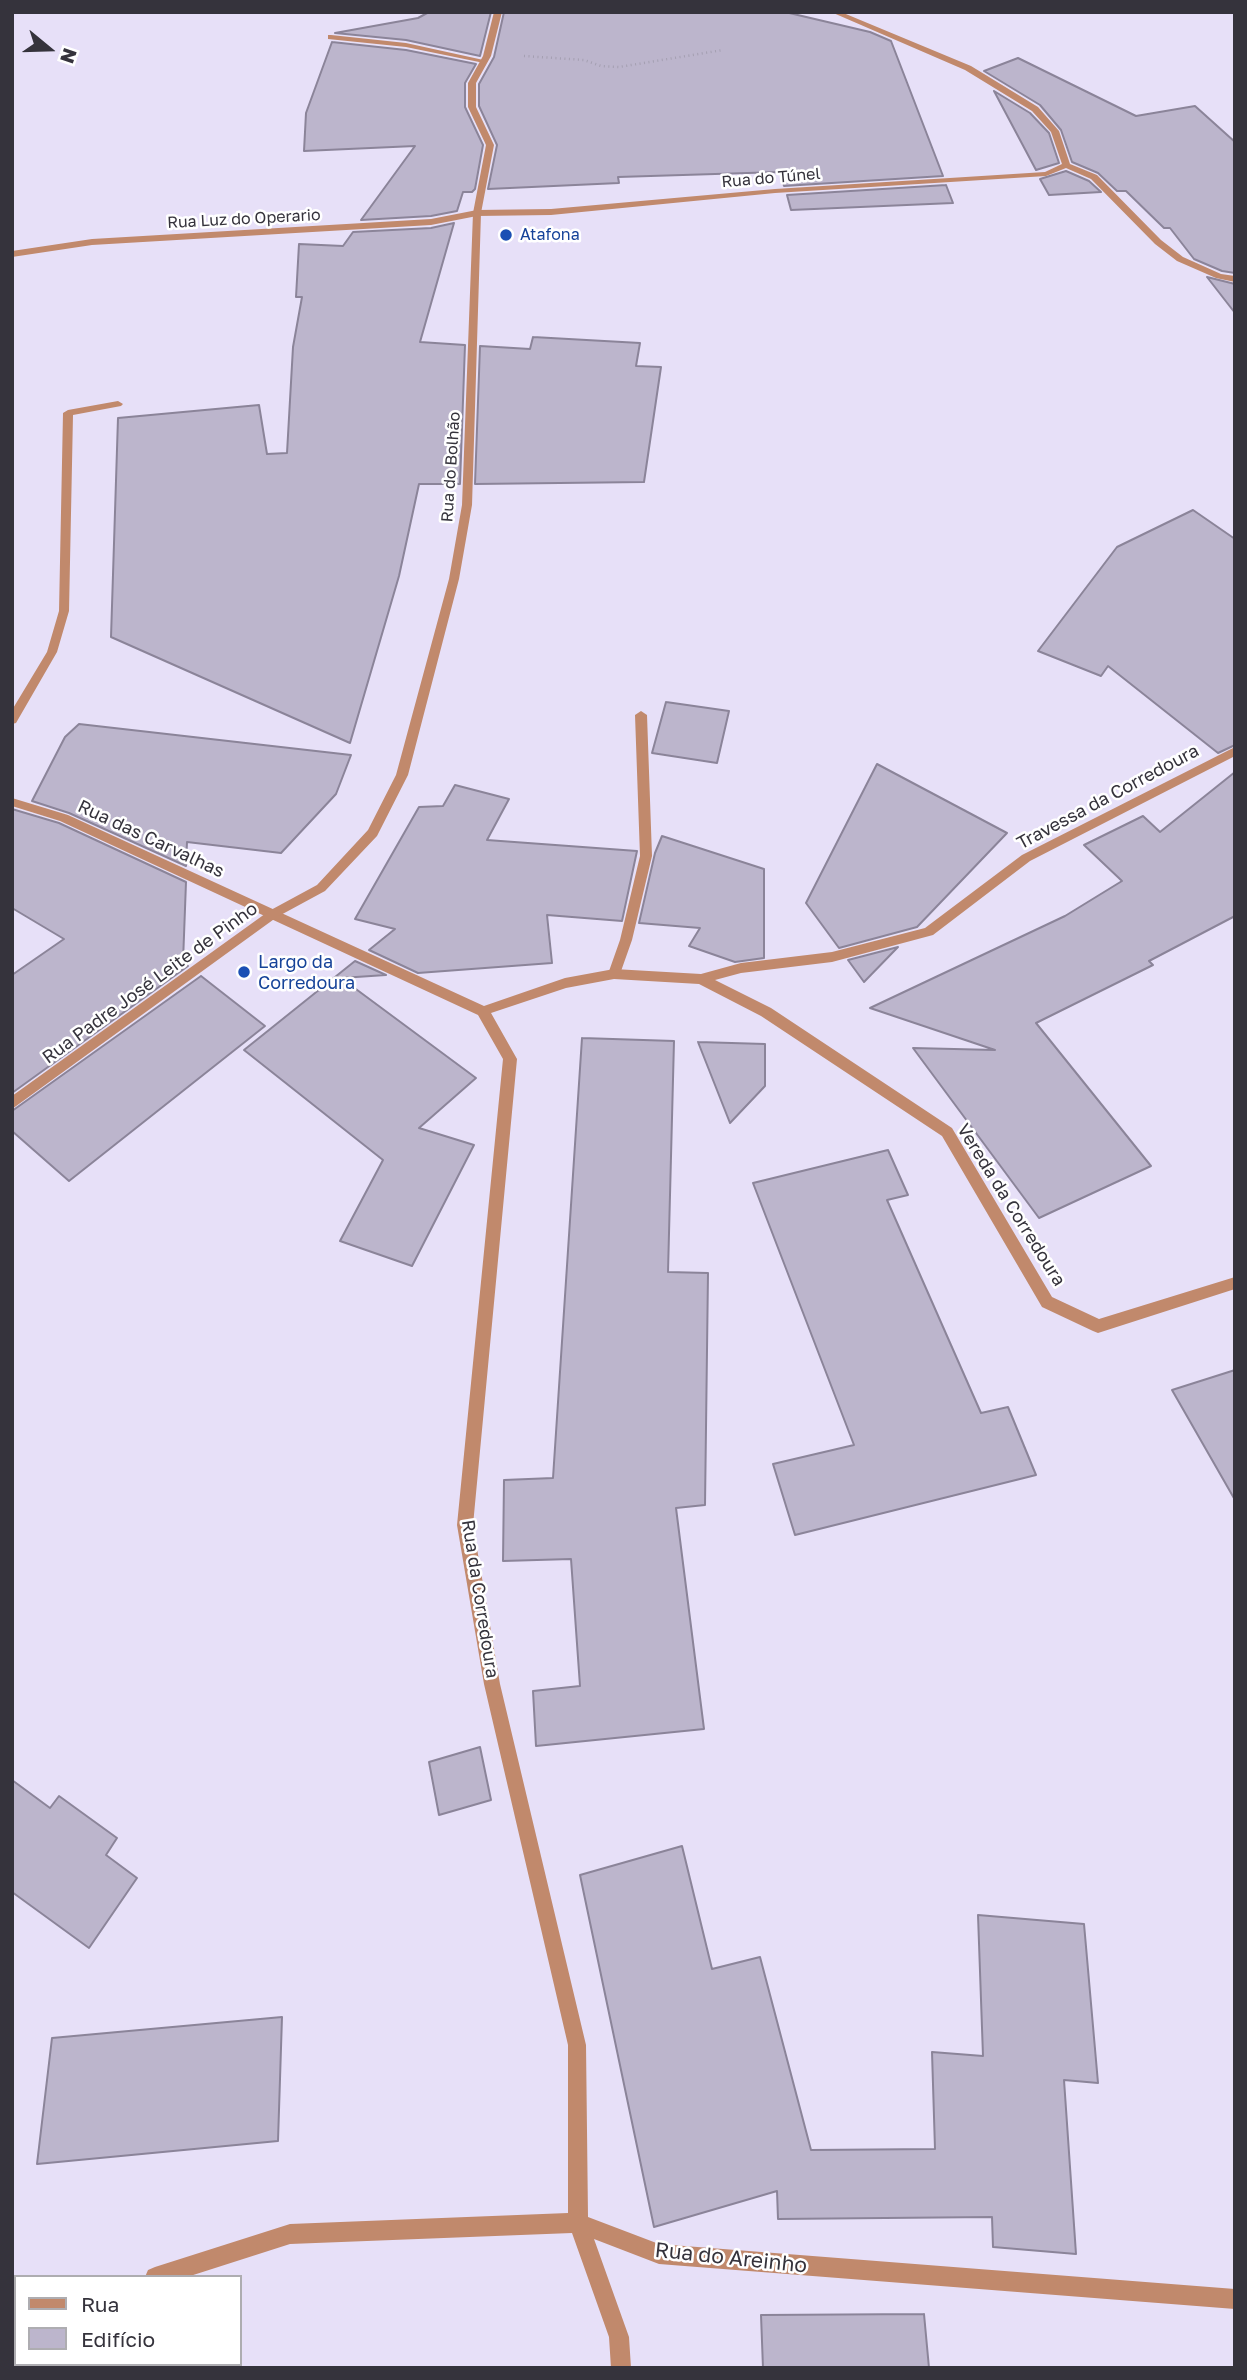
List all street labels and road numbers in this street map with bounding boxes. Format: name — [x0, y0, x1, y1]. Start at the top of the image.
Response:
street label: Rua do Túnel — [721, 164, 821, 192]
street label: Rua Luz do Operario — [167, 205, 321, 233]
street label: Rua do Bolhão — [438, 411, 464, 523]
street label: Travessa da Corredoura — [1013, 740, 1203, 854]
street label: Rua das Carvalhas — [74, 796, 228, 882]
street label: Rua Padre José Leite de Pinho — [38, 898, 262, 1068]
street label: Vereda da Corredoura — [952, 1120, 1070, 1290]
street label: Rua da Corredoura — [457, 1518, 503, 1680]
street label: Rua do Areinho — [654, 2237, 808, 2279]

